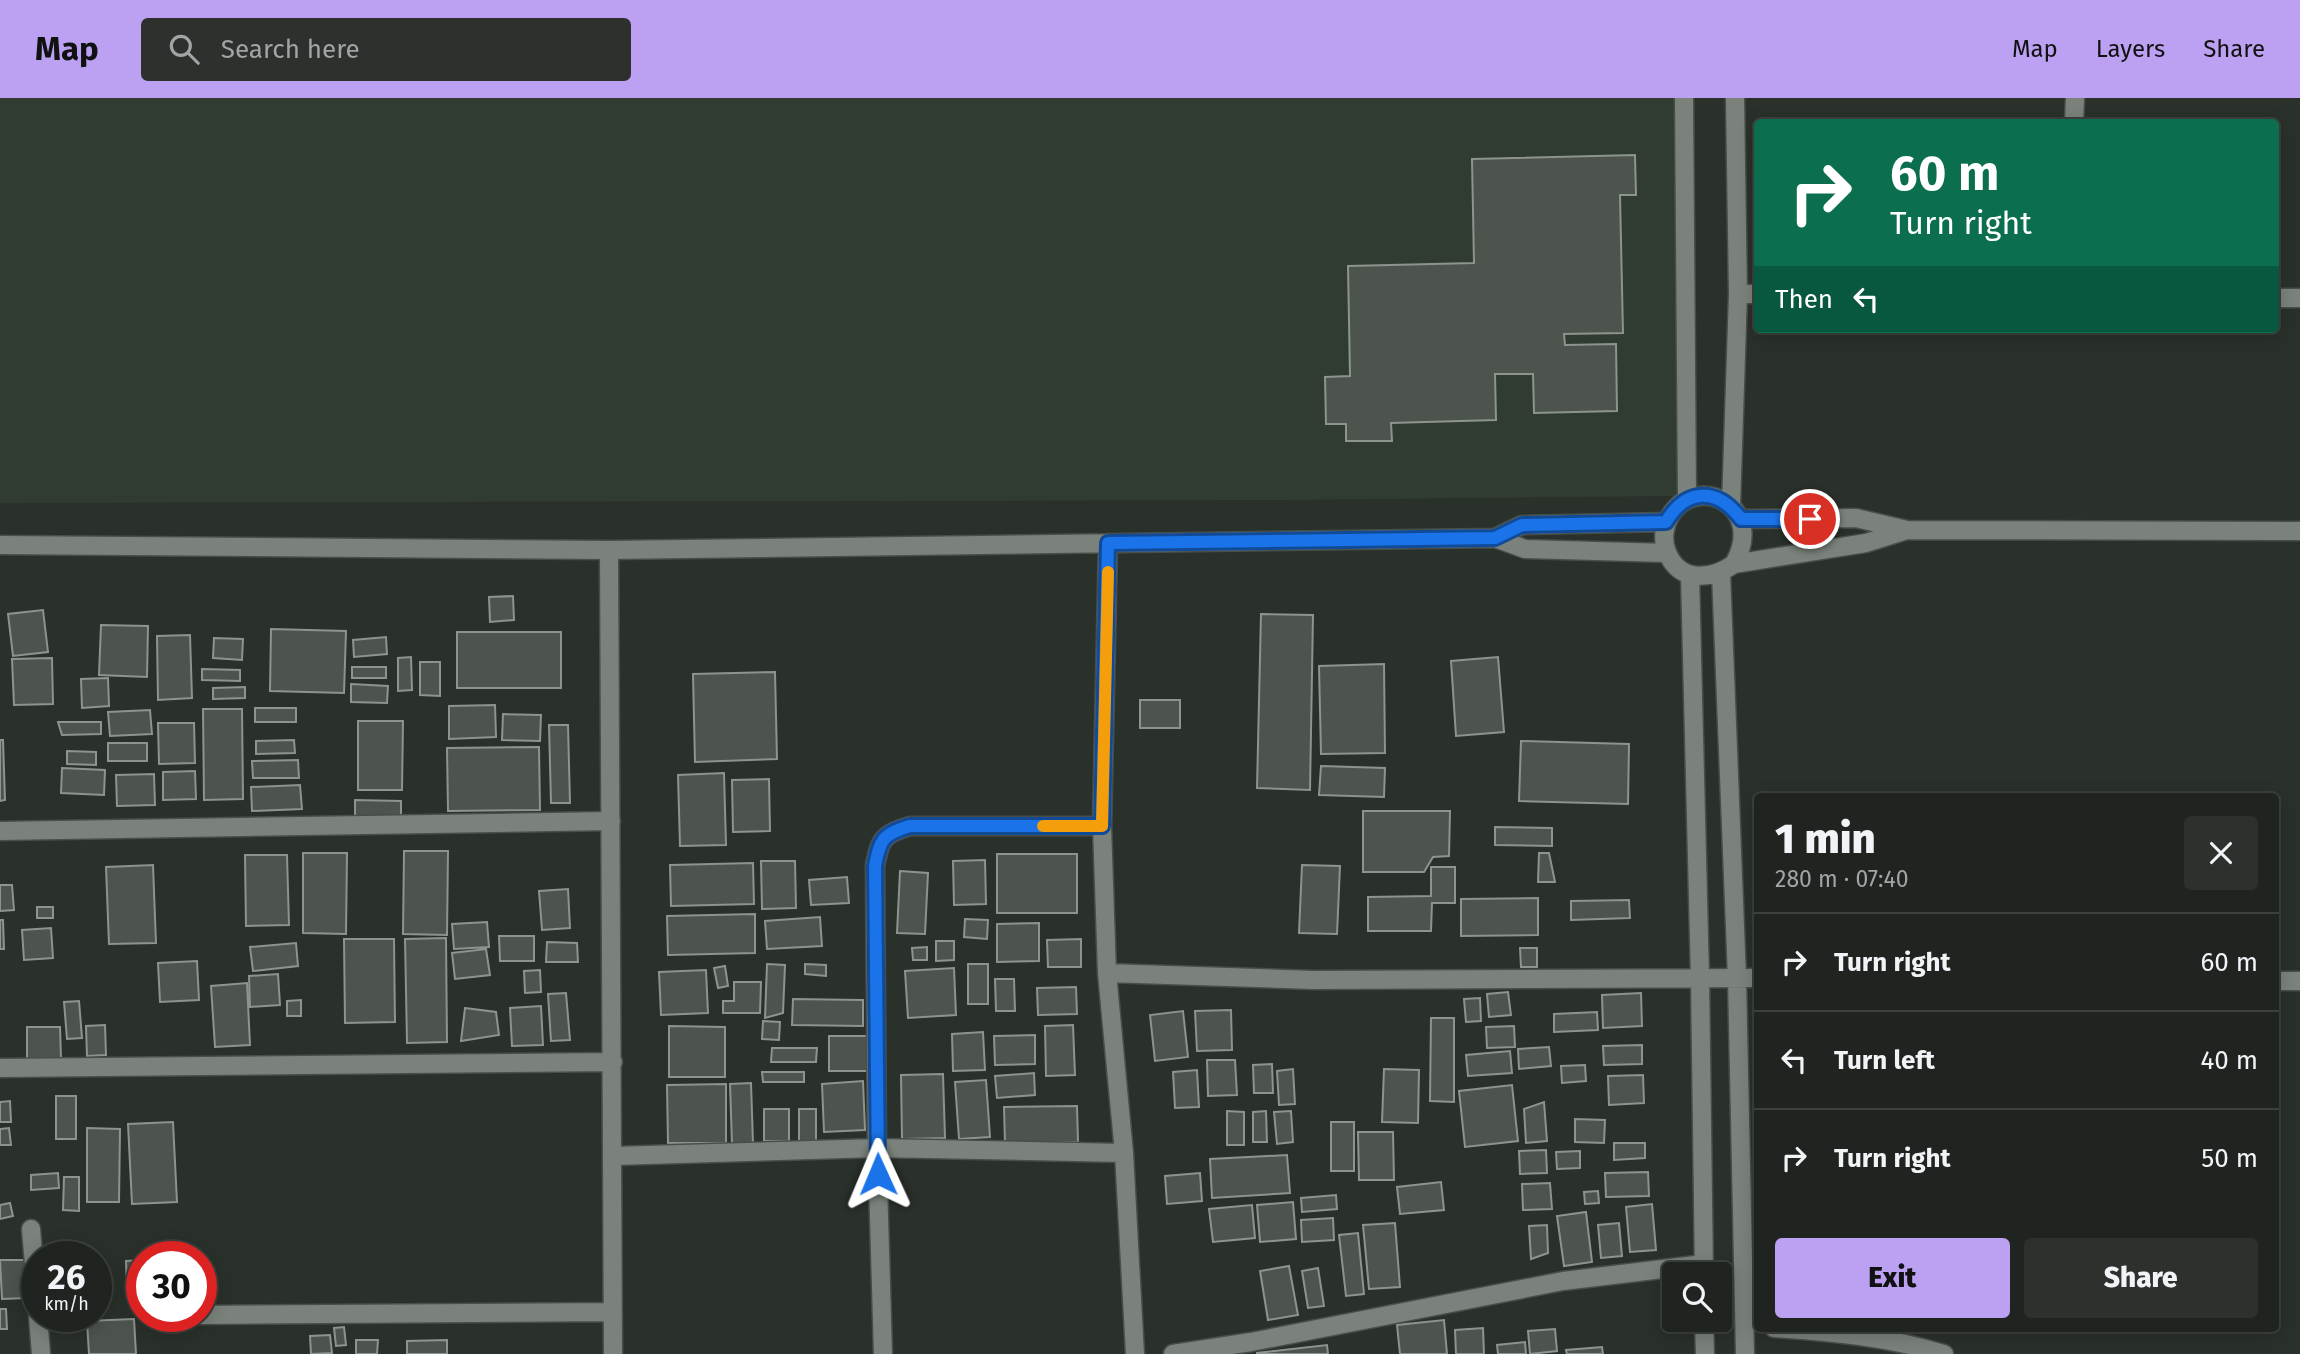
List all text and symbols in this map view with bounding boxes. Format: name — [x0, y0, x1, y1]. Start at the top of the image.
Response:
search box — [141, 18, 631, 81]
text: Map — [35, 29, 99, 69]
icon: search — [165, 30, 203, 68]
text: Search here — [221, 34, 360, 65]
text: Map — [2012, 35, 2058, 63]
text: Layers — [2096, 35, 2165, 63]
text: Share — [2203, 35, 2265, 63]
text: 60 m — [1890, 144, 1999, 203]
icon: right — [1775, 147, 1866, 238]
text: Turn right — [1890, 204, 2032, 242]
icon: left — [1847, 280, 1885, 318]
text: Then — [1775, 284, 1833, 315]
pin — [1780, 489, 1840, 549]
icon: arrive — [1791, 500, 1829, 538]
text: 1 min — [1775, 814, 1876, 864]
button: close — [2184, 816, 2258, 890]
text: 280 m · 07:40 — [1775, 865, 1908, 893]
icon: right — [1775, 943, 1813, 981]
text: Turn right — [1834, 947, 1951, 978]
text: 60 m — [2200, 947, 2258, 978]
icon: left — [1775, 1041, 1813, 1079]
text: Turn left — [1834, 1045, 1935, 1076]
text: 40 m — [2200, 1045, 2258, 1076]
position arrow — [841, 1137, 915, 1211]
icon: right — [1775, 1139, 1813, 1177]
text: Turn right — [1834, 1143, 1951, 1174]
text: 50 m — [2201, 1143, 2258, 1174]
button: Exit — [1775, 1238, 2010, 1318]
button: Share — [2024, 1238, 2258, 1318]
speed limit sign: 30 — [126, 1241, 217, 1332]
text: 26 — [48, 1256, 85, 1298]
map controls — [1662, 1262, 1732, 1332]
button: search — [1662, 1262, 1732, 1332]
text: km/h — [44, 1293, 89, 1315]

